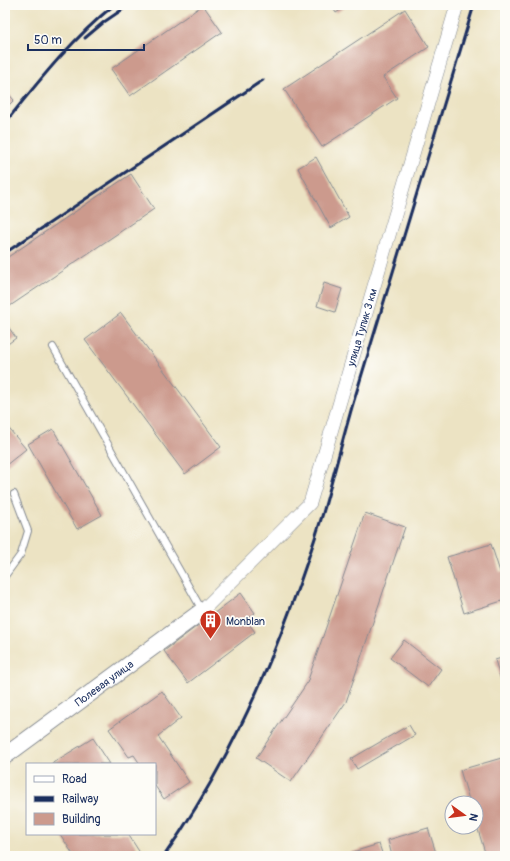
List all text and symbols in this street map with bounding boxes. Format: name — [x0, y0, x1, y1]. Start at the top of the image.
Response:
scale bar — [28, 26, 144, 52]
text: 50 m — [34, 33, 62, 48]
street label: улица Тупик 3 км — [344, 287, 380, 369]
building icon: Monblan — [197, 608, 223, 641]
place label: Monblan — [226, 615, 265, 628]
street label: Полевая улица — [73, 658, 136, 709]
legend — [26, 763, 156, 835]
text: Road — [62, 772, 87, 787]
text: Railway — [62, 792, 98, 807]
north arrow — [444, 795, 484, 835]
text: Building — [62, 812, 101, 827]
text: N — [466, 812, 480, 823]

